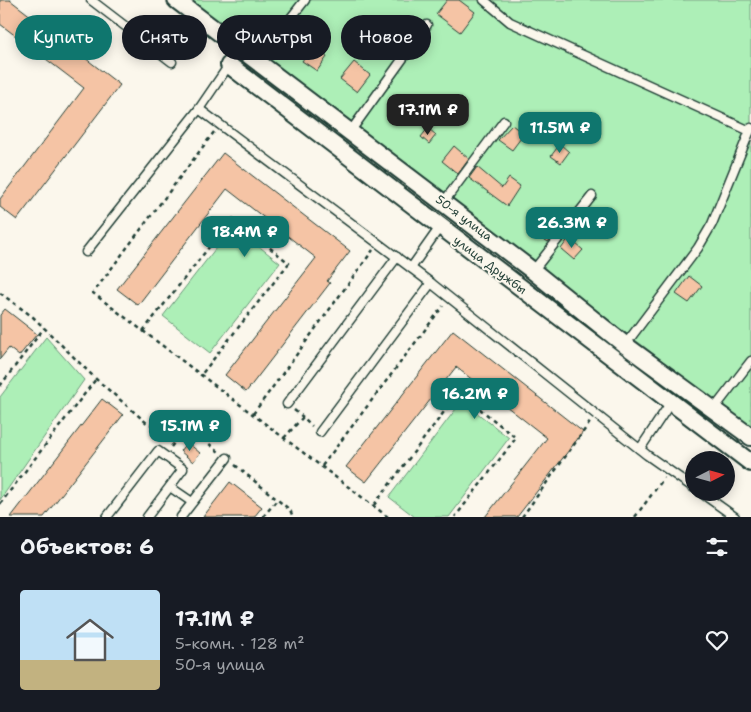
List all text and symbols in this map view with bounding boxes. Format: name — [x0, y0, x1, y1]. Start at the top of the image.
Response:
chip: Купить — [15, 15, 112, 60]
chip: Снять — [122, 15, 207, 60]
chip: Фильтры — [217, 15, 331, 60]
chip: Новое — [341, 15, 431, 60]
pin: 17.1M ₽ — [382, 94, 474, 136]
text: 17.1M ₽ — [398, 99, 458, 120]
pin: 11.5M ₽ — [514, 112, 606, 154]
text: 11.5M ₽ — [529, 117, 591, 138]
street label: 50-я улица — [432, 191, 496, 245]
pin: 26.3M ₽ — [526, 206, 618, 249]
text: 26.3M ₽ — [537, 212, 607, 233]
pin: 18.4M ₽ — [199, 216, 291, 258]
text: 18.4M ₽ — [212, 221, 278, 242]
street label: улица Дружбы — [450, 232, 530, 298]
pin: 16.2M ₽ — [429, 378, 521, 420]
text: 16.2M ₽ — [442, 383, 508, 404]
pin: 15.1M ₽ — [144, 410, 236, 452]
text: 15.1M ₽ — [160, 415, 220, 436]
north arrow — [685, 451, 735, 501]
map controls — [685, 451, 735, 501]
text: Объектов: 6 — [20, 533, 154, 561]
icon: filters — [703, 533, 731, 561]
text: 17.1M ₽ — [175, 605, 254, 633]
icon: home — [60, 610, 120, 670]
icon: heart — [703, 626, 731, 654]
text: 5-комн. · 128 m² — [175, 633, 305, 654]
text: 50-я улица — [175, 654, 265, 675]

